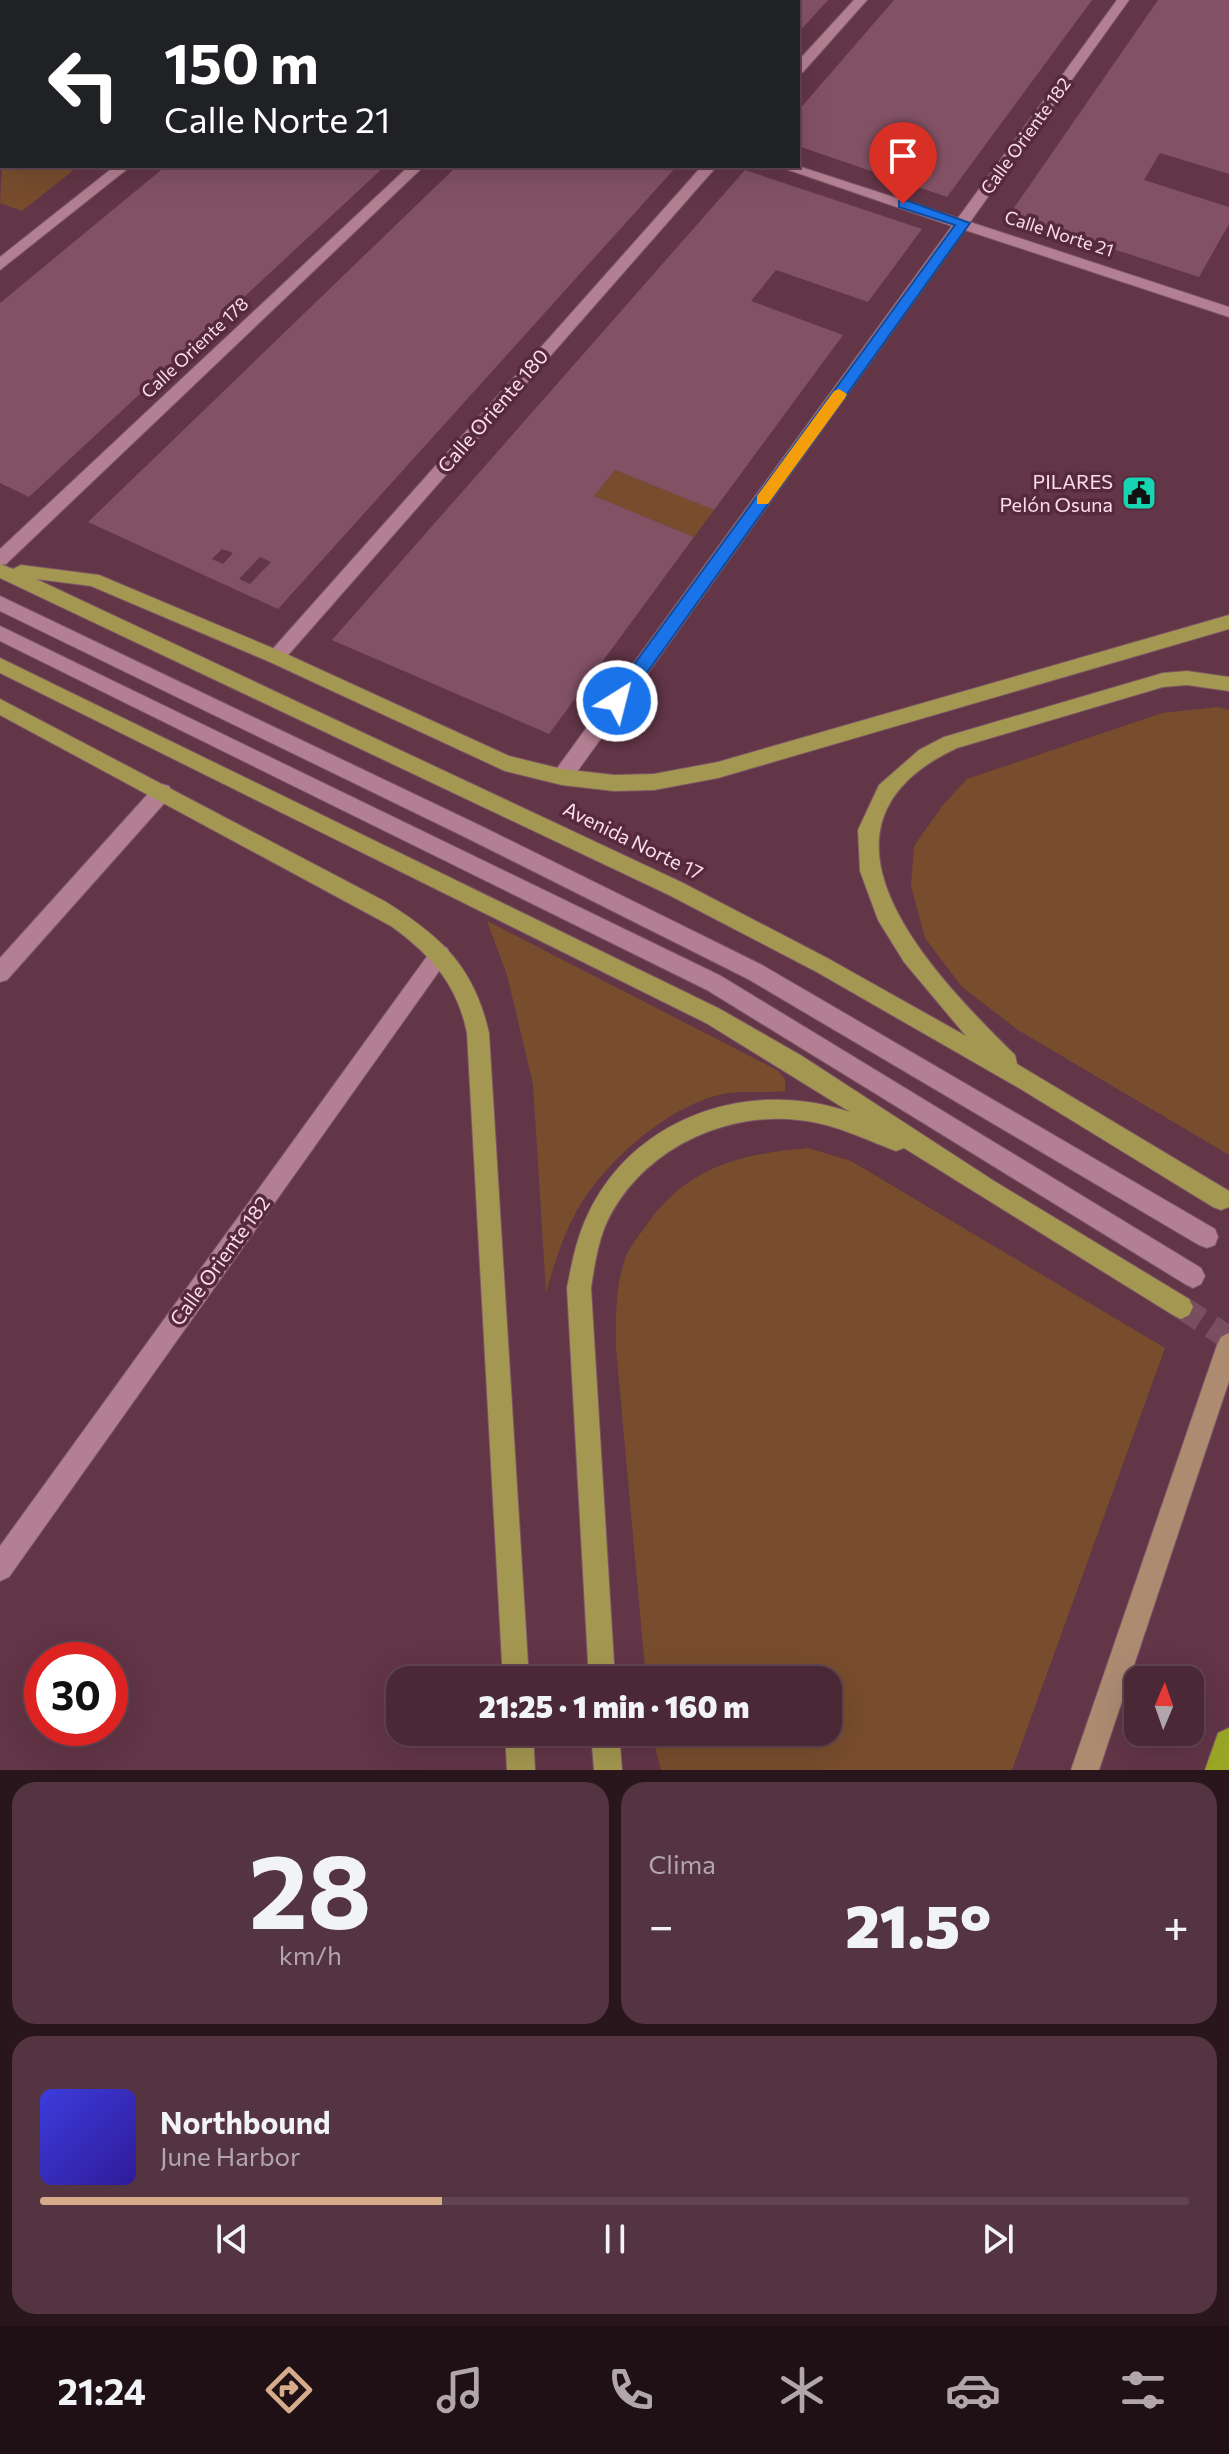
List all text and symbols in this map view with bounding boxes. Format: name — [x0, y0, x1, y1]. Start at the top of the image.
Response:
text: 150 m — [164, 27, 319, 96]
icon: left — [32, 32, 136, 136]
street label: Calle Oriente 182 — [975, 73, 1075, 198]
text: Calle Norte 21 — [164, 96, 390, 140]
pin — [869, 122, 937, 204]
icon: arrive — [881, 134, 925, 178]
street label: Calle Norte 21 — [1002, 205, 1117, 261]
street label: Calle Oriente 178 — [136, 292, 252, 403]
street label: Calle Oriente 180 — [432, 343, 553, 477]
place label: PILARES Pelón Osuna — [999, 469, 1113, 516]
public building icon: PILARES Pelón Osuna — [1120, 474, 1158, 512]
position arrow — [575, 659, 659, 743]
street label: Avenida Norte 17 — [560, 796, 707, 884]
street label: Calle Oriente 182 — [164, 1191, 274, 1330]
speed limit sign: 30 — [24, 1642, 128, 1746]
north arrow — [1124, 1666, 1204, 1746]
map controls — [1124, 1666, 1204, 1746]
text: 21:25 · 1 min · 160 m — [478, 1687, 750, 1724]
text: 28 — [249, 1823, 372, 1950]
text: Clima — [649, 1848, 716, 1879]
text: 21.5° — [845, 1887, 991, 1960]
text: − — [649, 1897, 674, 1951]
text: + — [1163, 1897, 1189, 1951]
text: km/h — [279, 1939, 342, 1970]
text: Northbound — [160, 2103, 331, 2140]
text: June Harbor — [160, 2140, 300, 2171]
icon: previous — [210, 2217, 254, 2261]
icon: pause — [593, 2217, 637, 2261]
icon: next — [976, 2217, 1020, 2261]
icon: directions — [261, 2362, 317, 2418]
icon: music — [432, 2362, 488, 2418]
icon: phone — [603, 2362, 659, 2418]
icon: climate — [774, 2362, 830, 2418]
icon: car — [945, 2362, 1001, 2418]
icon: filters — [1115, 2362, 1171, 2418]
text: 21:24 — [57, 2368, 146, 2412]

